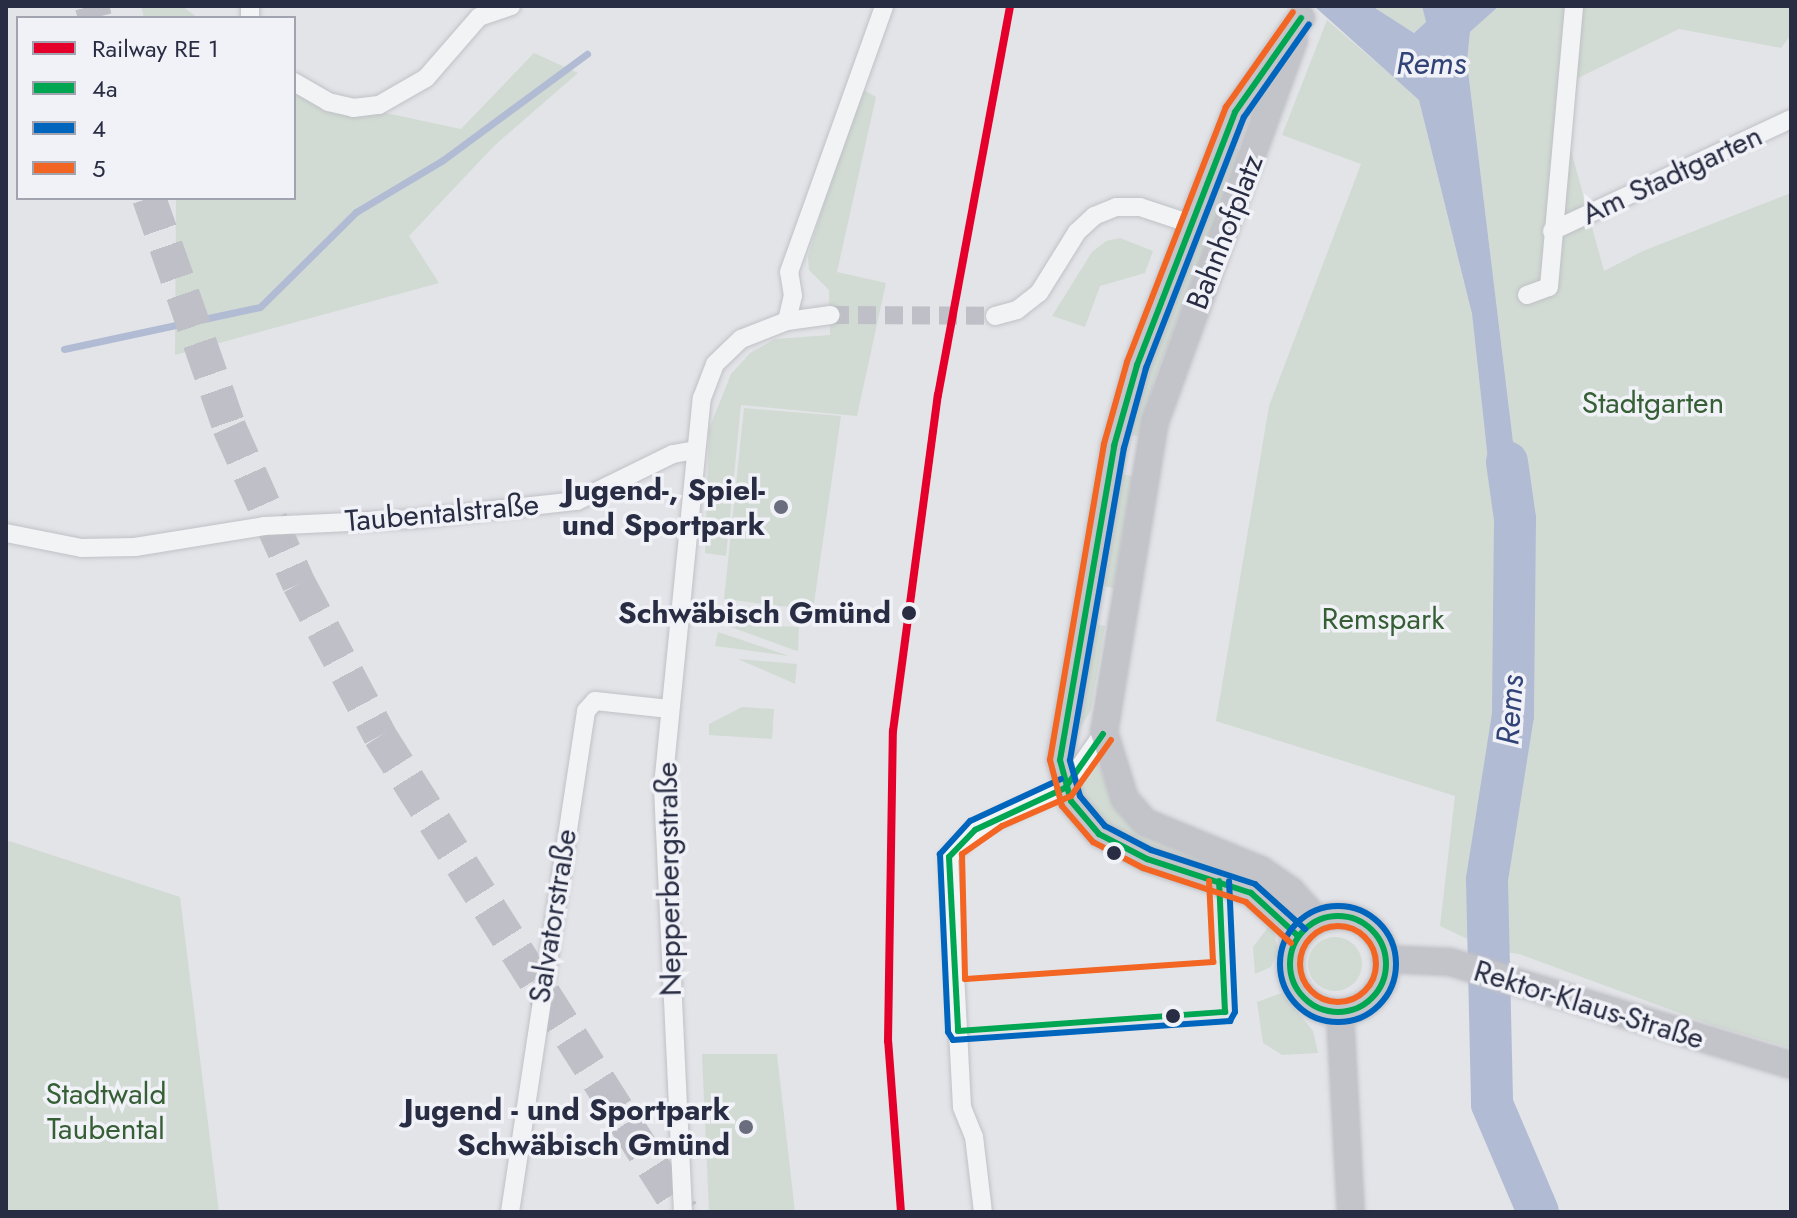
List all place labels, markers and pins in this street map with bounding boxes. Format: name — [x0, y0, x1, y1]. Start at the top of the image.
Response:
place label: Jugend-, Spiel- und Sportpark — [562, 472, 765, 542]
marker: Jugend-, Spiel- und Sportpark — [772, 498, 790, 516]
place label: Schwäbisch Gmünd — [618, 595, 891, 631]
marker: Schwäbisch Gmünd — [898, 602, 920, 624]
unlabelled marker — [1106, 845, 1122, 861]
unlabelled marker — [1165, 1008, 1181, 1024]
place label: Jugend - und Sportpark Schwäbisch Gmünd — [404, 1092, 730, 1162]
marker: Jugend - und Sportpark Schwäbisch Gmünd — [737, 1118, 755, 1136]

